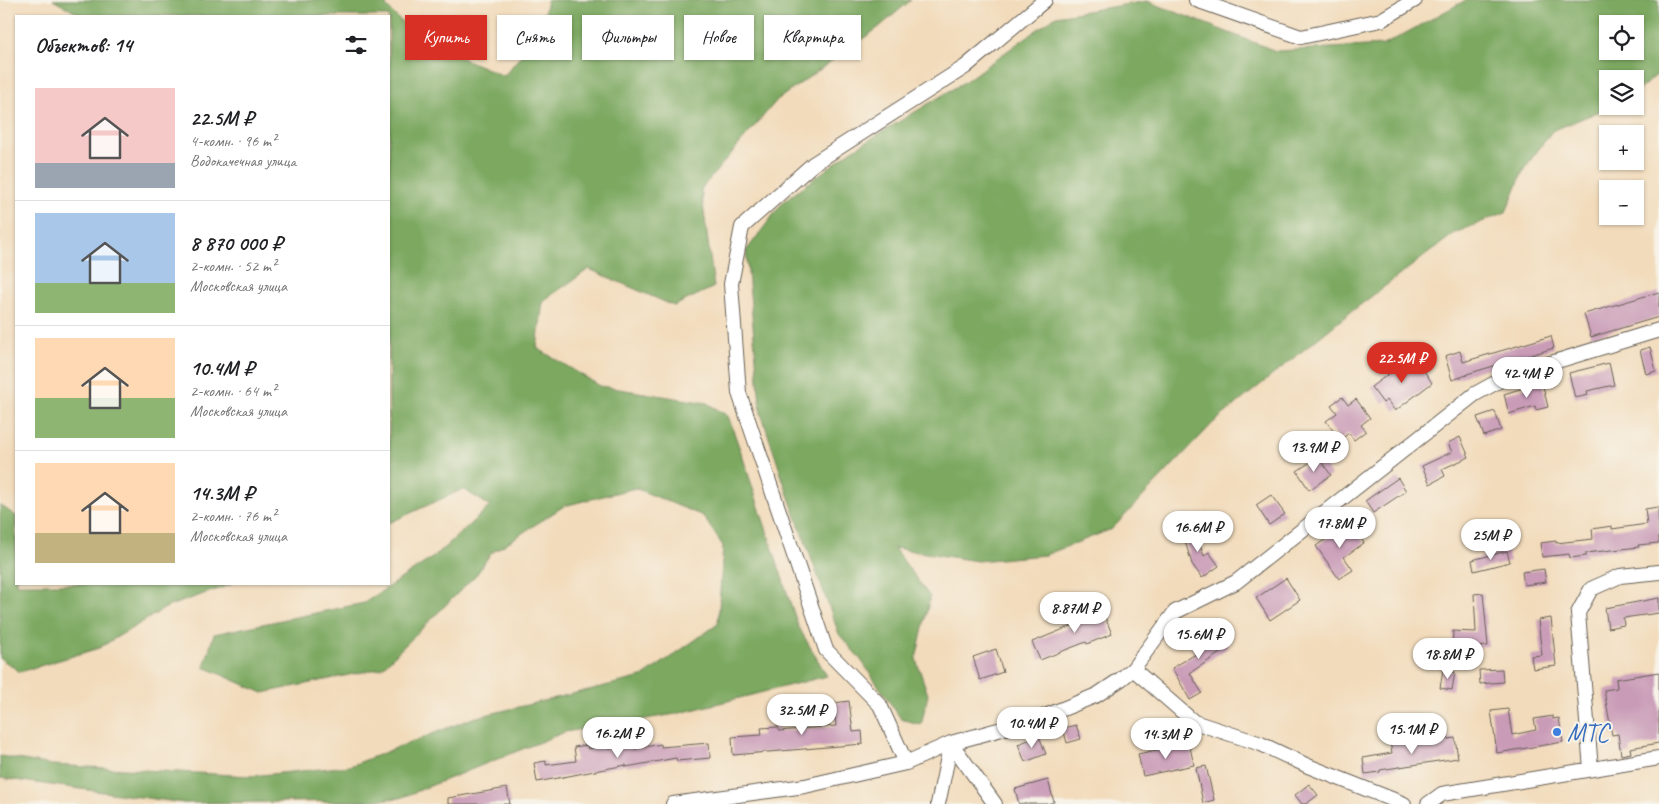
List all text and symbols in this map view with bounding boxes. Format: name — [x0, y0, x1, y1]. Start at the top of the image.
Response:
chip: Купить — [405, 15, 487, 60]
chip: Снять — [497, 15, 572, 60]
chip: Фильтры — [582, 15, 674, 60]
chip: Новое — [684, 15, 754, 60]
chip: Квартира — [764, 15, 861, 60]
map controls — [1599, 15, 1644, 225]
button: locate — [1599, 15, 1644, 60]
icon: filters — [342, 31, 370, 59]
text: Объектов: 14 — [35, 32, 132, 58]
button: layers — [1599, 70, 1644, 115]
text: 22.5M ₽ — [190, 105, 253, 131]
icon: home — [75, 108, 135, 168]
button: + — [1599, 125, 1644, 170]
text: 4-комн. · 96 m² — [190, 131, 276, 151]
text: Водокачечная улица — [190, 151, 296, 171]
button: − — [1599, 180, 1644, 225]
text: 8 870 000 ₽ — [190, 230, 282, 256]
icon: home — [75, 233, 135, 293]
text: 2-комн. · 52 m² — [190, 256, 276, 276]
text: Московская улица — [190, 276, 287, 296]
pin: 22.5M ₽ — [1356, 342, 1448, 384]
text: 22.5M ₽ — [1378, 348, 1426, 368]
text: 10.4M ₽ — [190, 355, 254, 381]
pin: 42.4M ₽ — [1481, 356, 1573, 399]
icon: home — [75, 358, 135, 418]
text: 42.4M ₽ — [1503, 363, 1551, 383]
text: 2-комн. · 64 m² — [190, 381, 276, 401]
text: Московская улица — [190, 401, 287, 421]
pin: 13.9M ₽ — [1268, 430, 1360, 473]
text: 13.9M ₽ — [1290, 437, 1338, 457]
text: 14.3M ₽ — [190, 480, 254, 506]
icon: home — [75, 483, 135, 543]
text: 2-комн. · 76 m² — [190, 506, 276, 526]
pin: 17.8M ₽ — [1294, 506, 1386, 549]
pin: 16.6M ₽ — [1152, 510, 1244, 553]
text: 17.8M ₽ — [1316, 513, 1364, 533]
text: 16.6M ₽ — [1173, 517, 1223, 537]
pin: 25M ₽ — [1456, 518, 1526, 561]
text: 25M ₽ — [1472, 525, 1510, 545]
text: Московская улица — [190, 526, 287, 546]
pin: 8.87M ₽ — [1029, 592, 1121, 634]
text: 8.87M ₽ — [1051, 598, 1099, 618]
pin: 15.6M ₽ — [1153, 618, 1245, 660]
text: 15.6M ₽ — [1175, 624, 1223, 644]
pin: 18.8M ₽ — [1402, 638, 1494, 680]
text: 18.8M ₽ — [1424, 644, 1472, 664]
pin: 32.5M ₽ — [756, 694, 848, 736]
text: 32.5M ₽ — [778, 700, 826, 720]
pin: 10.4M ₽ — [986, 706, 1078, 749]
pin: 15.1M ₽ — [1366, 712, 1458, 755]
text: 10.4M ₽ — [1008, 713, 1056, 733]
pin: 16.2M ₽ — [572, 716, 664, 759]
place label: МТС — [1567, 717, 1611, 749]
pin: 14.3M ₽ — [1120, 718, 1212, 760]
text: 15.1M ₽ — [1388, 719, 1436, 739]
text: 16.2M ₽ — [594, 723, 642, 743]
text: 14.3M ₽ — [1142, 724, 1190, 744]
marker: МТС — [1551, 726, 1563, 738]

